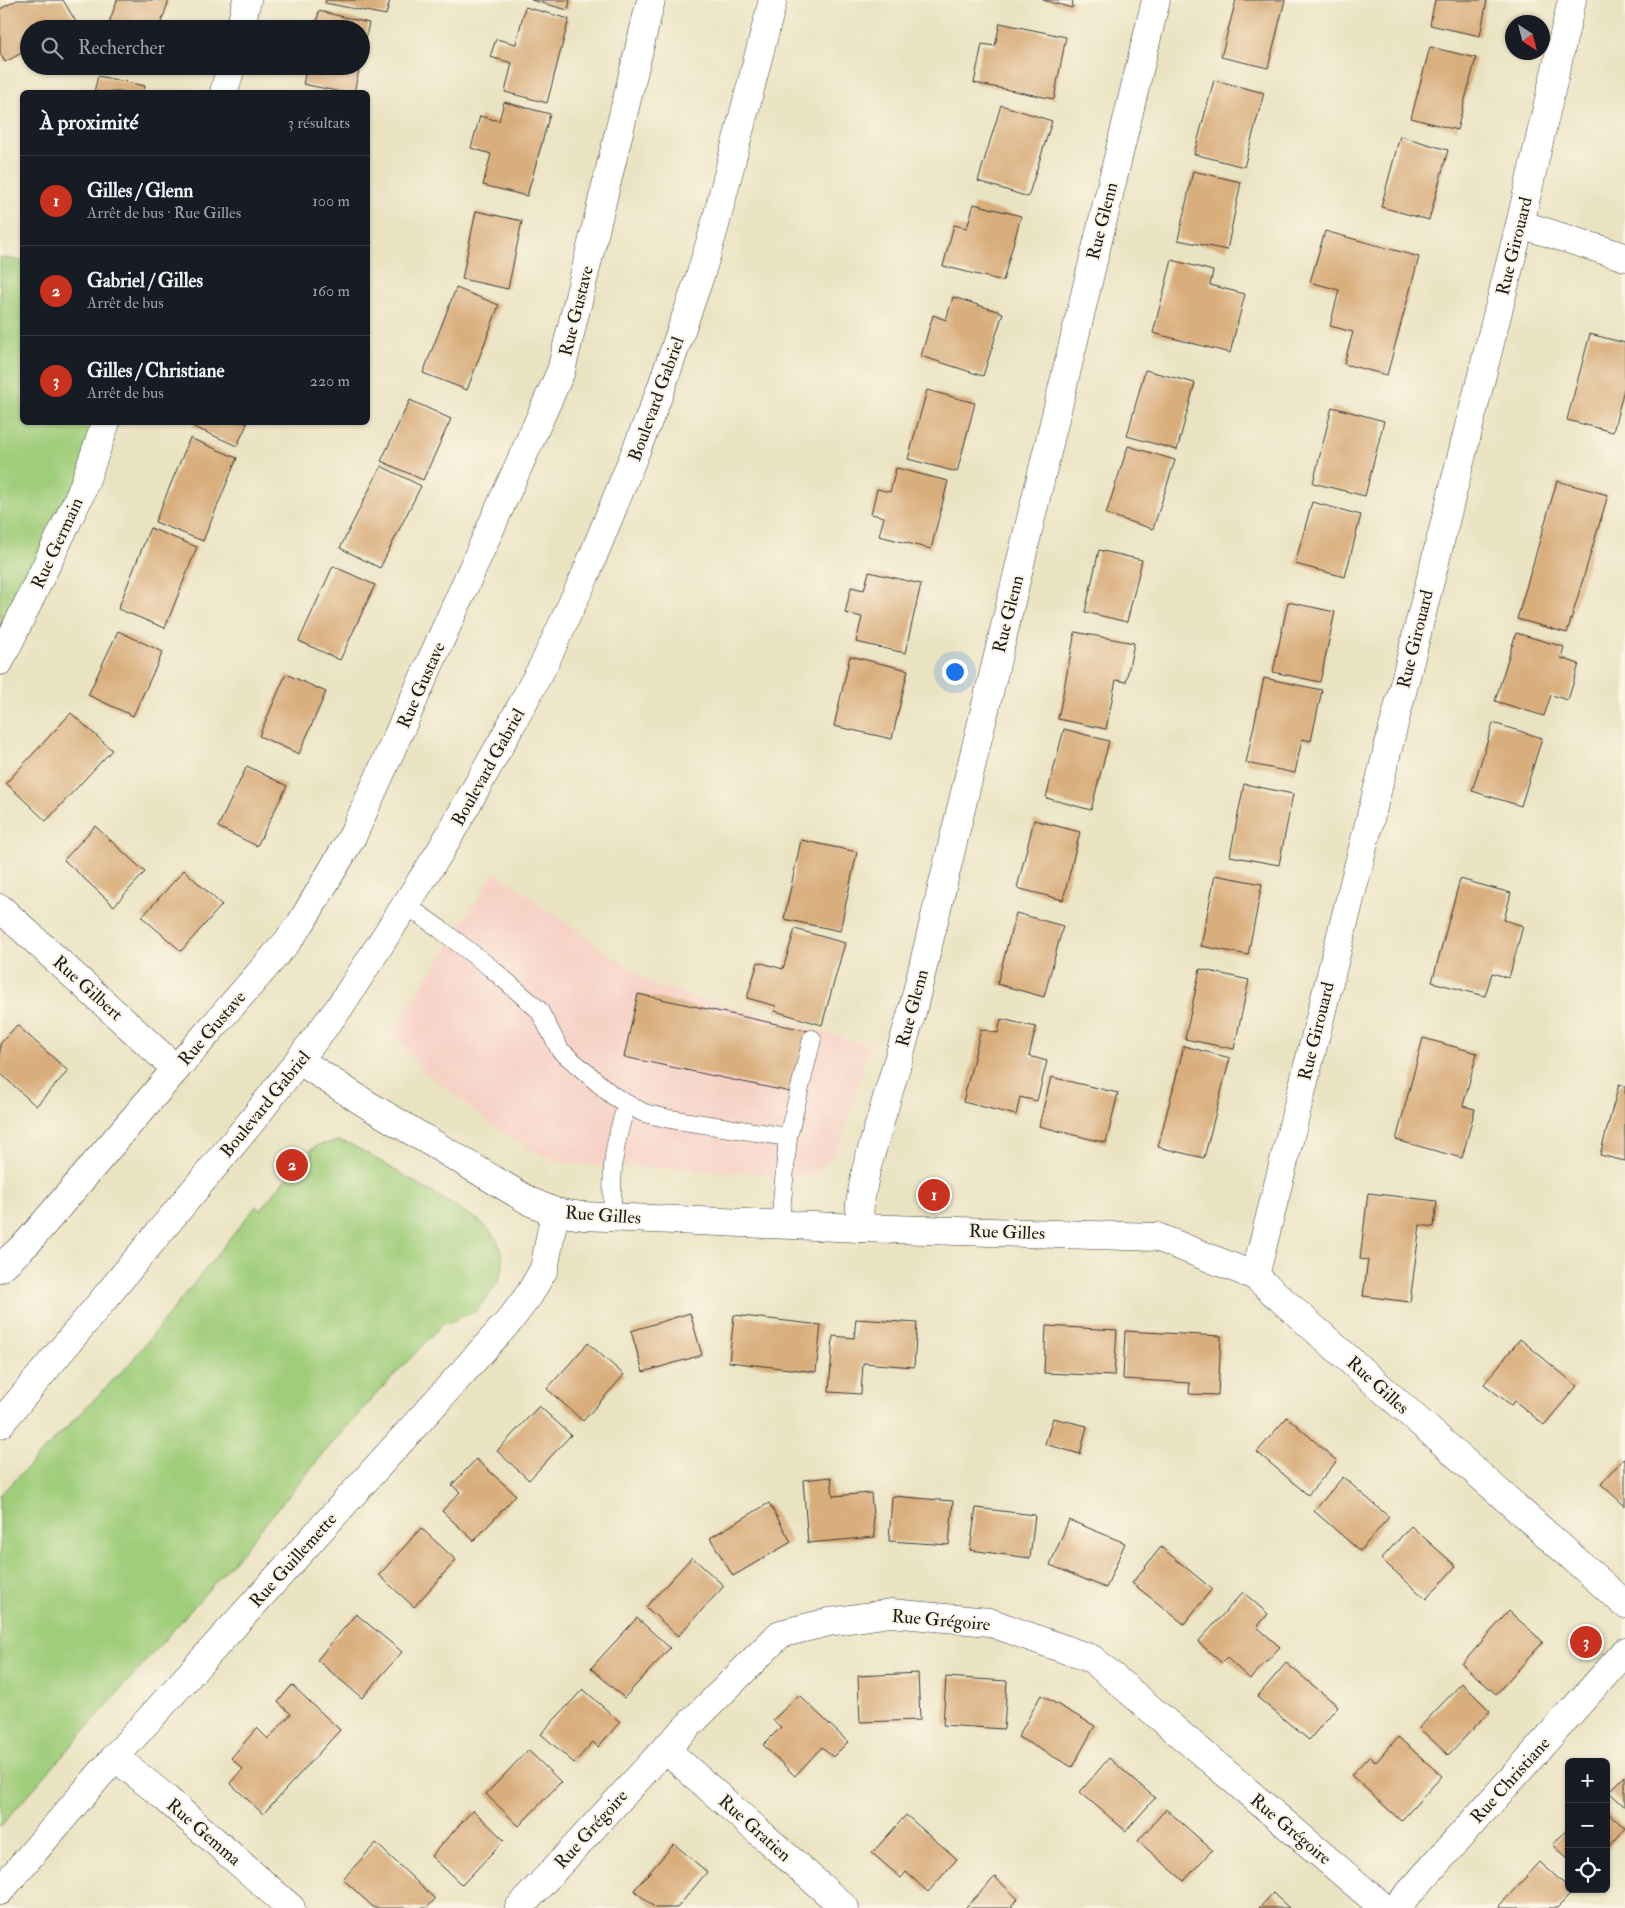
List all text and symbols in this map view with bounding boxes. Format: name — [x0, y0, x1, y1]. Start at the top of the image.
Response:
north arrow — [1505, 15, 1550, 60]
search box — [20, 20, 370, 75]
icon: search — [38, 34, 66, 62]
text: Rechercher — [78, 36, 165, 60]
text: À proximité — [40, 109, 138, 136]
text: 3 résultats — [288, 113, 350, 133]
text: Gilles / Glenn — [87, 179, 193, 203]
street label: Rue Glenn — [1082, 180, 1123, 262]
text: 1 — [53, 191, 59, 211]
text: 100 m — [312, 191, 350, 211]
street label: Rue Girouard — [1491, 194, 1538, 298]
text: Arrêt de bus · Rue Gilles — [87, 203, 241, 223]
street label: Rue Gustave — [554, 263, 599, 359]
text: Gabriel / Gilles — [87, 269, 203, 293]
text: 2 — [52, 281, 60, 301]
text: 160 m — [312, 281, 350, 301]
text: Arrêt de bus — [87, 293, 164, 313]
street label: Boulevard Gabriel — [623, 333, 690, 465]
text: Gilles / Christiane — [87, 359, 224, 383]
text: 3 — [53, 371, 59, 391]
text: 220 m — [310, 371, 350, 391]
text: Arrêt de bus — [87, 383, 164, 403]
street label: Rue Germain — [26, 494, 89, 593]
street label: Rue Glenn — [988, 573, 1029, 655]
street label: Rue Girouard — [1392, 587, 1439, 691]
street label: Rue Gustave — [392, 638, 451, 732]
your location — [942, 659, 968, 685]
street label: Boulevard Gabriel — [447, 704, 530, 830]
street label: Rue Gilbert — [48, 951, 128, 1026]
street label: Rue Glenn — [891, 967, 934, 1049]
street label: Rue Girouard — [1293, 979, 1340, 1083]
street label: Rue Gustave — [174, 986, 252, 1071]
street label: Boulevard Gabriel — [215, 1046, 316, 1162]
pin: 2 — [276, 1146, 308, 1184]
pin: 1 — [918, 1176, 950, 1214]
street label: Rue Gilles — [564, 1201, 642, 1230]
street label: Rue Gilles — [969, 1220, 1045, 1245]
street label: Rue Gilles — [1342, 1351, 1414, 1419]
street label: Rue Guillemette — [245, 1508, 342, 1613]
street label: Rue Grégoire — [891, 1605, 992, 1636]
pin: 3 — [1570, 1623, 1602, 1661]
street label: Rue Christiane — [1466, 1732, 1556, 1828]
map controls — [1565, 1758, 1610, 1893]
button: + — [1565, 1758, 1610, 1803]
street label: Rue Grégoire — [550, 1784, 633, 1874]
street label: Rue Grégoire — [1245, 1789, 1336, 1870]
street label: Rue Gratien — [714, 1790, 796, 1867]
street label: Rue Gemma — [162, 1794, 246, 1871]
button: − — [1565, 1803, 1610, 1848]
button: locate — [1565, 1848, 1610, 1893]

